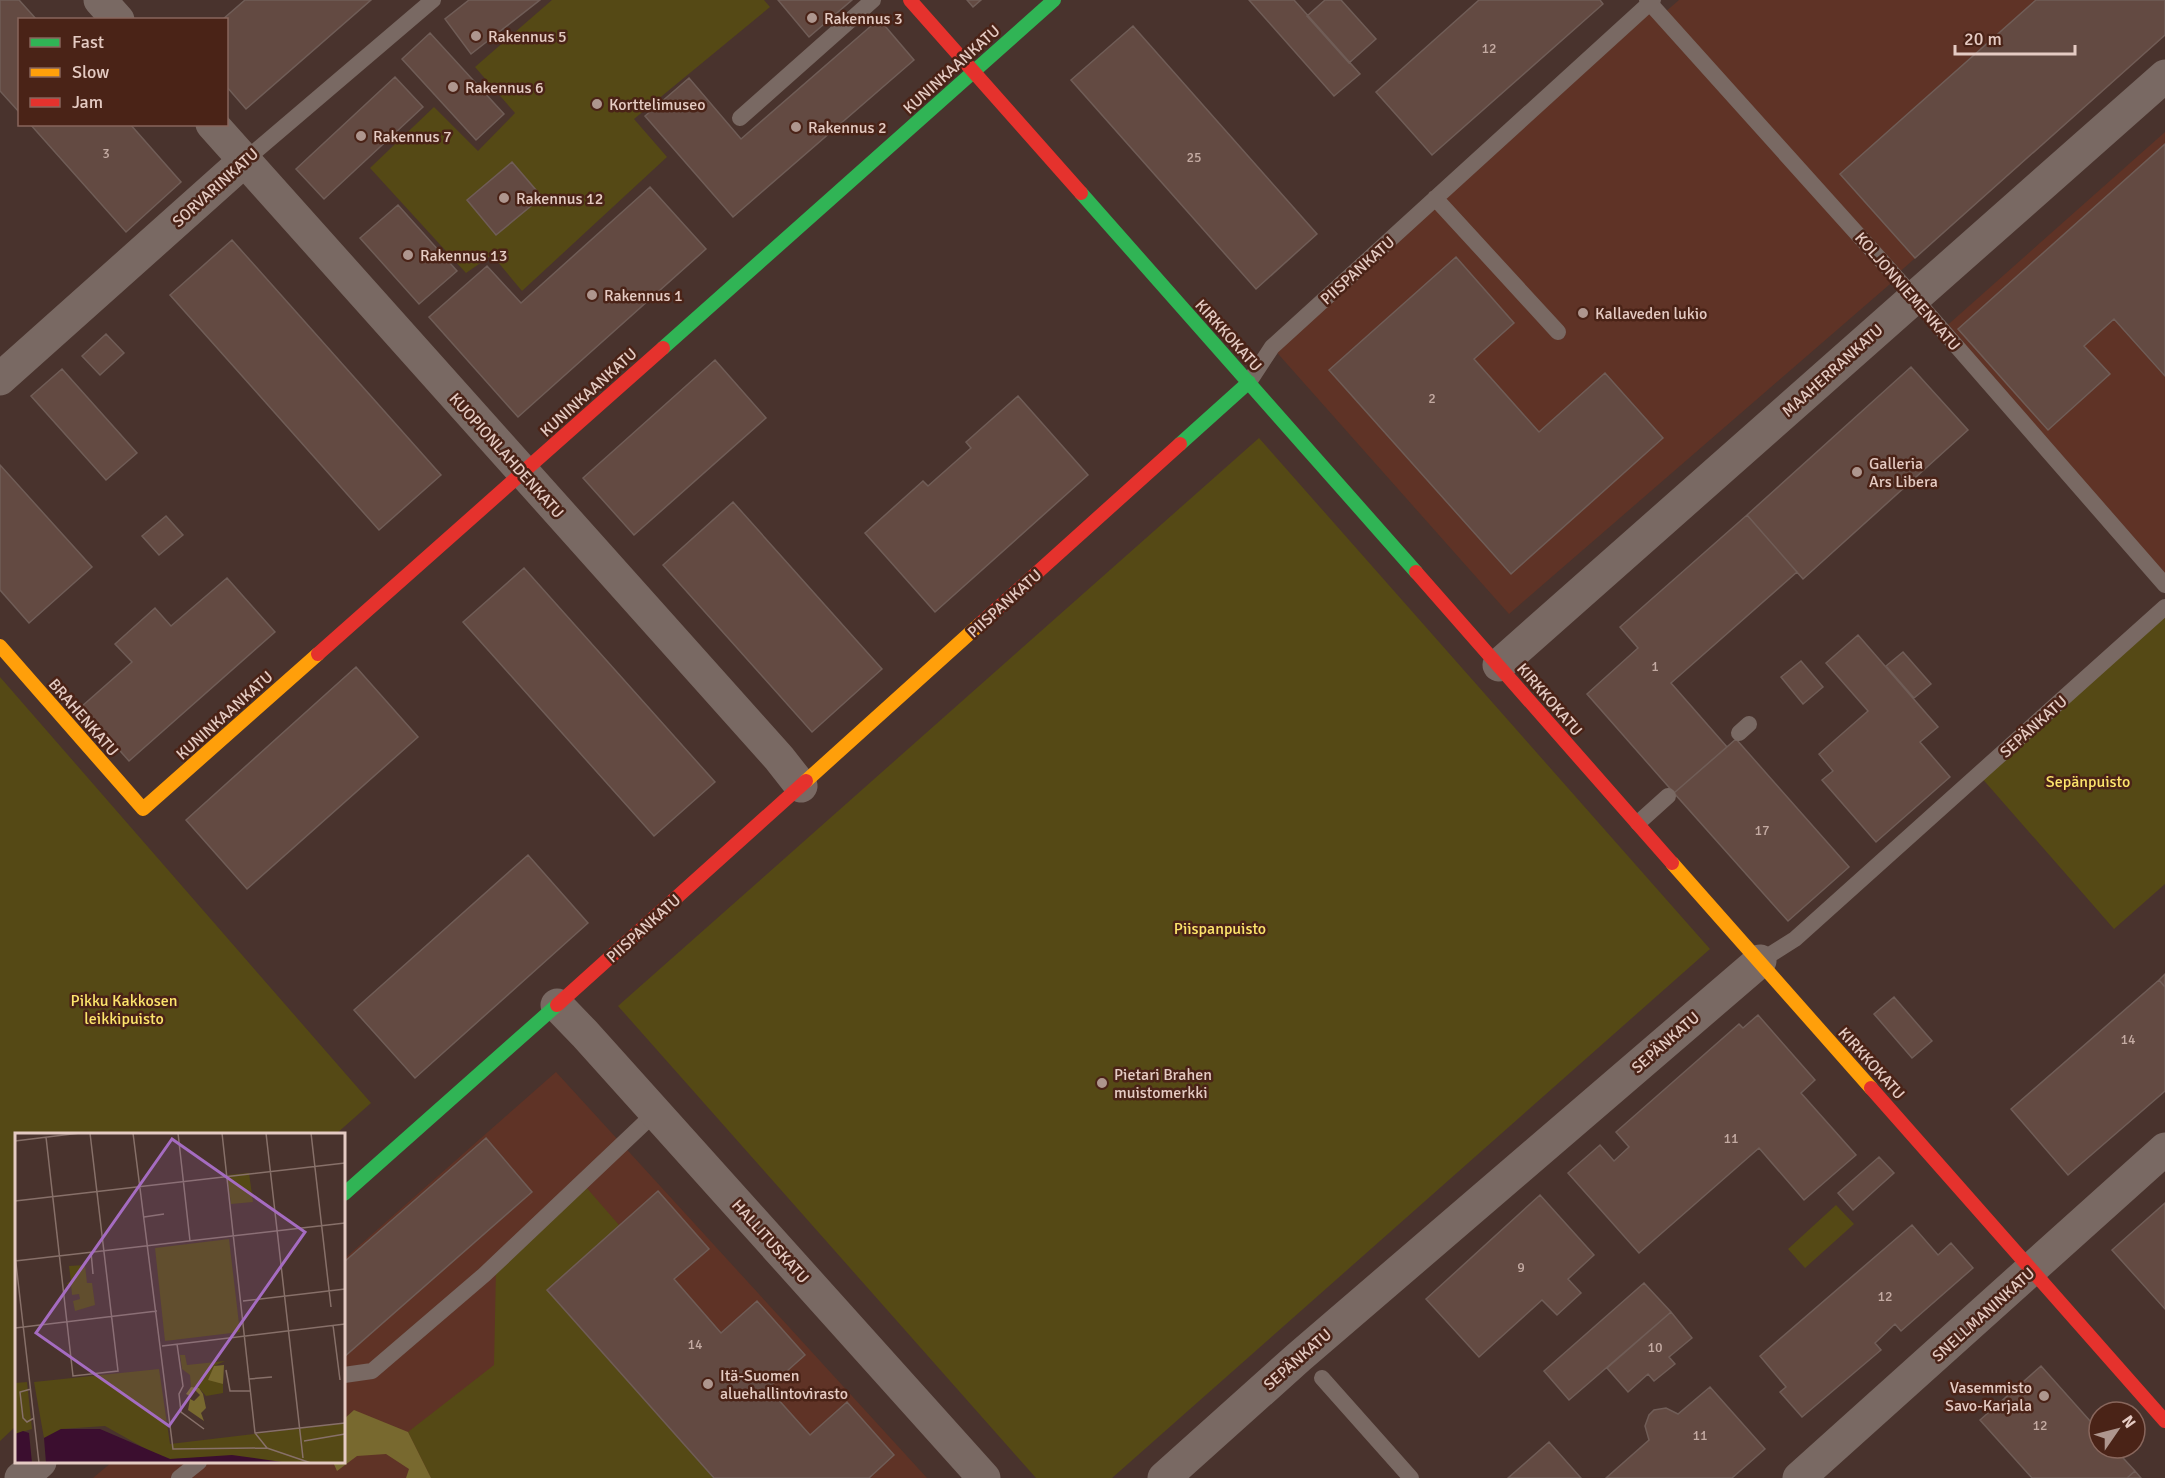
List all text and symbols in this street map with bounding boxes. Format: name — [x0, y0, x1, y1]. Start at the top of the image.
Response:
place label: Rakennus 3 — [824, 9, 903, 29]
marker: Rakennus 3 — [805, 11, 819, 25]
legend — [18, 18, 228, 126]
scale bar — [1955, 18, 2075, 56]
street label: KUNINKAANKATU — [899, 21, 1004, 118]
place label: Rakennus 5 — [488, 27, 567, 47]
text: 20 m — [1964, 28, 2002, 50]
marker: Rakennus 5 — [469, 29, 483, 43]
text: Fast — [72, 31, 104, 53]
house number: 12 — [1481, 40, 1497, 57]
text: Slow — [72, 61, 109, 83]
place label: Rakennus 6 — [465, 78, 544, 98]
marker: Rakennus 6 — [446, 80, 460, 94]
text: Jam — [72, 91, 103, 113]
place label: Korttelimuseo — [609, 95, 706, 115]
marker: Korttelimuseo — [590, 97, 604, 111]
place label: Rakennus 2 — [808, 118, 887, 138]
marker: Rakennus 2 — [789, 120, 803, 134]
place label: Rakennus 7 — [373, 127, 452, 147]
marker: Rakennus 7 — [354, 129, 368, 143]
street label: SORVARINKATU — [168, 144, 263, 232]
house number: 3 — [102, 145, 110, 162]
house number: 25 — [1186, 149, 1202, 166]
place label: Rakennus 12 — [516, 189, 603, 209]
marker: Rakennus 12 — [497, 191, 511, 205]
street label: KOLJONNIEMENKATU — [1850, 228, 1964, 355]
street label: PIISPANKATU — [1316, 232, 1399, 309]
place label: Rakennus 13 — [420, 246, 507, 266]
marker: Rakennus 13 — [401, 248, 415, 262]
place label: Rakennus 1 — [604, 286, 683, 306]
marker: Rakennus 1 — [585, 288, 599, 302]
street label: KIRKKOKATU — [1191, 295, 1266, 376]
place label: Kallaveden lukio — [1595, 304, 1707, 324]
marker: Kallaveden lukio — [1576, 306, 1590, 320]
street label: MAAHERRANKATU — [1778, 320, 1887, 421]
street label: KUNINKAANKATU — [536, 344, 641, 441]
street label: KUOPIONLAHDENKATU — [445, 389, 568, 522]
house number: 2 — [1428, 390, 1436, 407]
place label: Galleria Ars Libera — [1869, 454, 1938, 492]
marker: Galleria Ars Libera — [1850, 465, 1864, 479]
street label: PIISPANKATU — [963, 565, 1046, 642]
house number: 1 — [1651, 658, 1659, 675]
street label: KIRKKOKATU — [1512, 659, 1586, 740]
street label: KUNINKAANKATU — [172, 667, 277, 764]
street label: BRAHENKATU — [44, 675, 123, 761]
street label: SEPÄNKATU — [1996, 691, 2071, 762]
park label: Sepänpuisto — [2046, 772, 2130, 792]
house number: 17 — [1754, 822, 1770, 839]
street label: PIISPANKATU — [602, 890, 685, 967]
park label: Piispanpuisto — [1174, 919, 1266, 939]
park label: Pikku Kakkosen leikkipuisto — [71, 991, 177, 1029]
street label: SEPÄNKATU — [1628, 1008, 1704, 1078]
street label: KIRKKOKATU — [1834, 1023, 1909, 1104]
house number: 14 — [2120, 1031, 2136, 1048]
place label: Pietari Brahen muistomerkki — [1114, 1065, 1212, 1103]
marker: Pietari Brahen muistomerkki — [1095, 1076, 1109, 1090]
house number: 11 — [1723, 1130, 1739, 1147]
inset map — [15, 1133, 345, 1463]
street label: HALLITUSKATU — [727, 1196, 813, 1288]
house number: 9 — [1517, 1259, 1525, 1276]
street label: SNELLMANINKATU — [1928, 1263, 2039, 1366]
house number: 12 — [1877, 1288, 1893, 1305]
street label: SEPÄNKATU — [1260, 1325, 1336, 1395]
house number: 14 — [687, 1336, 703, 1353]
house number: 10 — [1647, 1339, 1663, 1356]
place label: Itä-Suomen aluehallintovirasto — [720, 1366, 848, 1404]
marker: Itä-Suomen aluehallintovirasto — [701, 1377, 715, 1391]
place label: Vasemmisto Savo-Karjala — [1945, 1378, 2032, 1416]
marker: Vasemmisto Savo-Karjala — [2037, 1389, 2051, 1403]
north arrow — [2087, 1400, 2147, 1460]
text: N — [2117, 1412, 2140, 1432]
house number: 12 — [2032, 1417, 2048, 1434]
house number: 11 — [1692, 1427, 1708, 1444]

